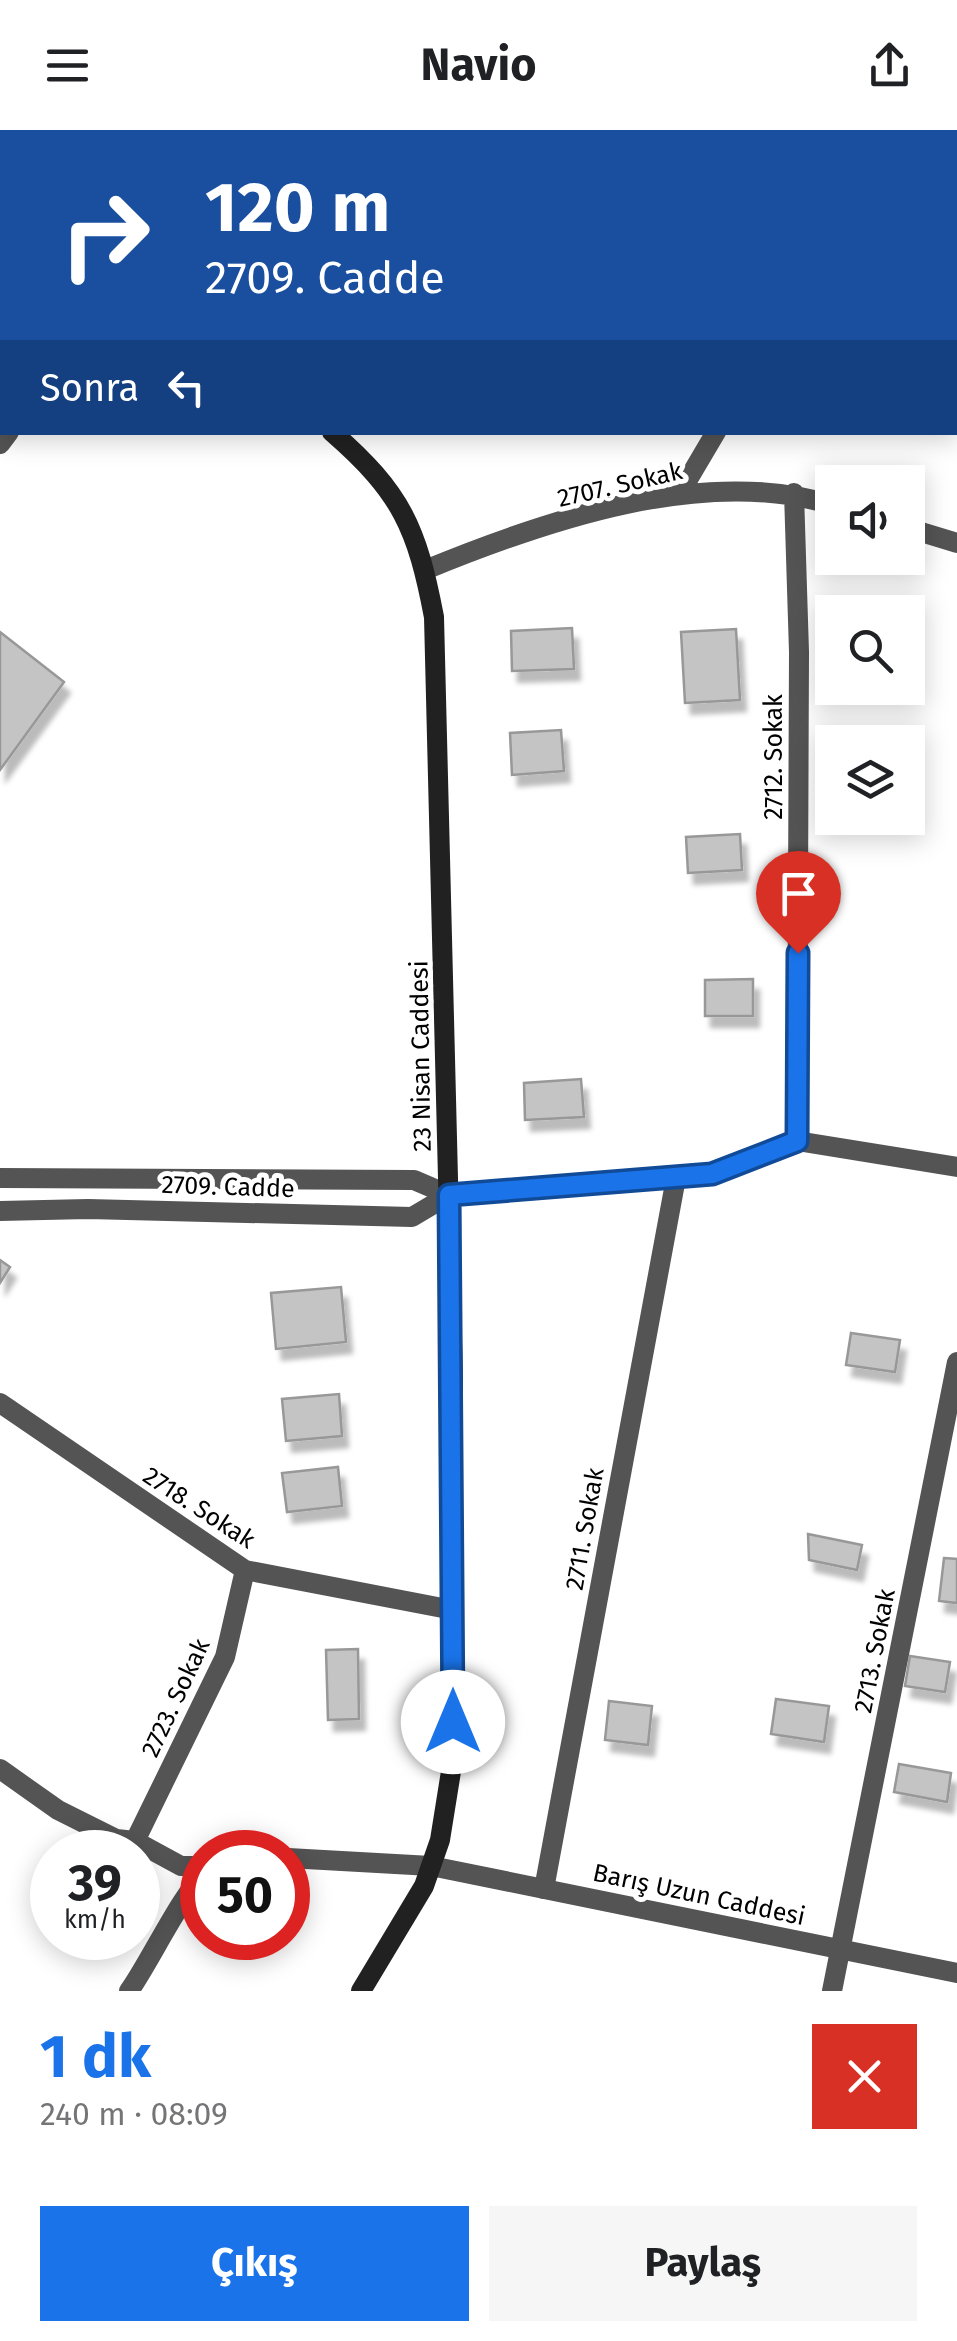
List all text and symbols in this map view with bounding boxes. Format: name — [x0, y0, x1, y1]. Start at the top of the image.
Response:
icon: menu — [40, 38, 95, 93]
text: Navio — [421, 38, 536, 92]
icon: share — [862, 38, 917, 93]
text: 120 m — [205, 166, 390, 250]
icon: right — [40, 170, 170, 300]
text: 2709. Cadde — [205, 251, 445, 305]
icon: left — [159, 360, 214, 415]
text: Sonra — [40, 365, 139, 411]
street label: 2707. Sokak — [555, 456, 686, 514]
map controls — [815, 465, 925, 835]
button: sound — [815, 465, 925, 575]
button: search — [815, 595, 925, 705]
street label: 2712. Sokak — [759, 694, 789, 820]
button: layers — [815, 725, 925, 835]
pin — [756, 851, 841, 954]
icon: arrive — [771, 866, 826, 921]
street label: 23 Nisan Caddesi — [404, 960, 438, 1152]
street label: 2709. Cadde — [161, 1170, 295, 1204]
street label: 2718. Sokak — [138, 1461, 261, 1555]
street label: 2711. Sokak — [559, 1465, 611, 1593]
street label: 2713. Sokak — [848, 1586, 902, 1716]
street label: 2723. Sokak — [136, 1634, 217, 1762]
position arrow — [401, 1670, 505, 1774]
speed limit sign: 50 — [180, 1830, 310, 1960]
text: 39 — [68, 1853, 122, 1913]
street label: Barış Uzun Caddesi — [590, 1858, 808, 1932]
text: km/h — [64, 1905, 126, 1935]
text: 1 dk — [40, 2021, 151, 2093]
button: close — [812, 2024, 917, 2129]
text: 240 m · 08:09 — [40, 2095, 228, 2133]
button: Çıkış — [40, 2206, 469, 2321]
button: Paylaş — [489, 2206, 917, 2321]

